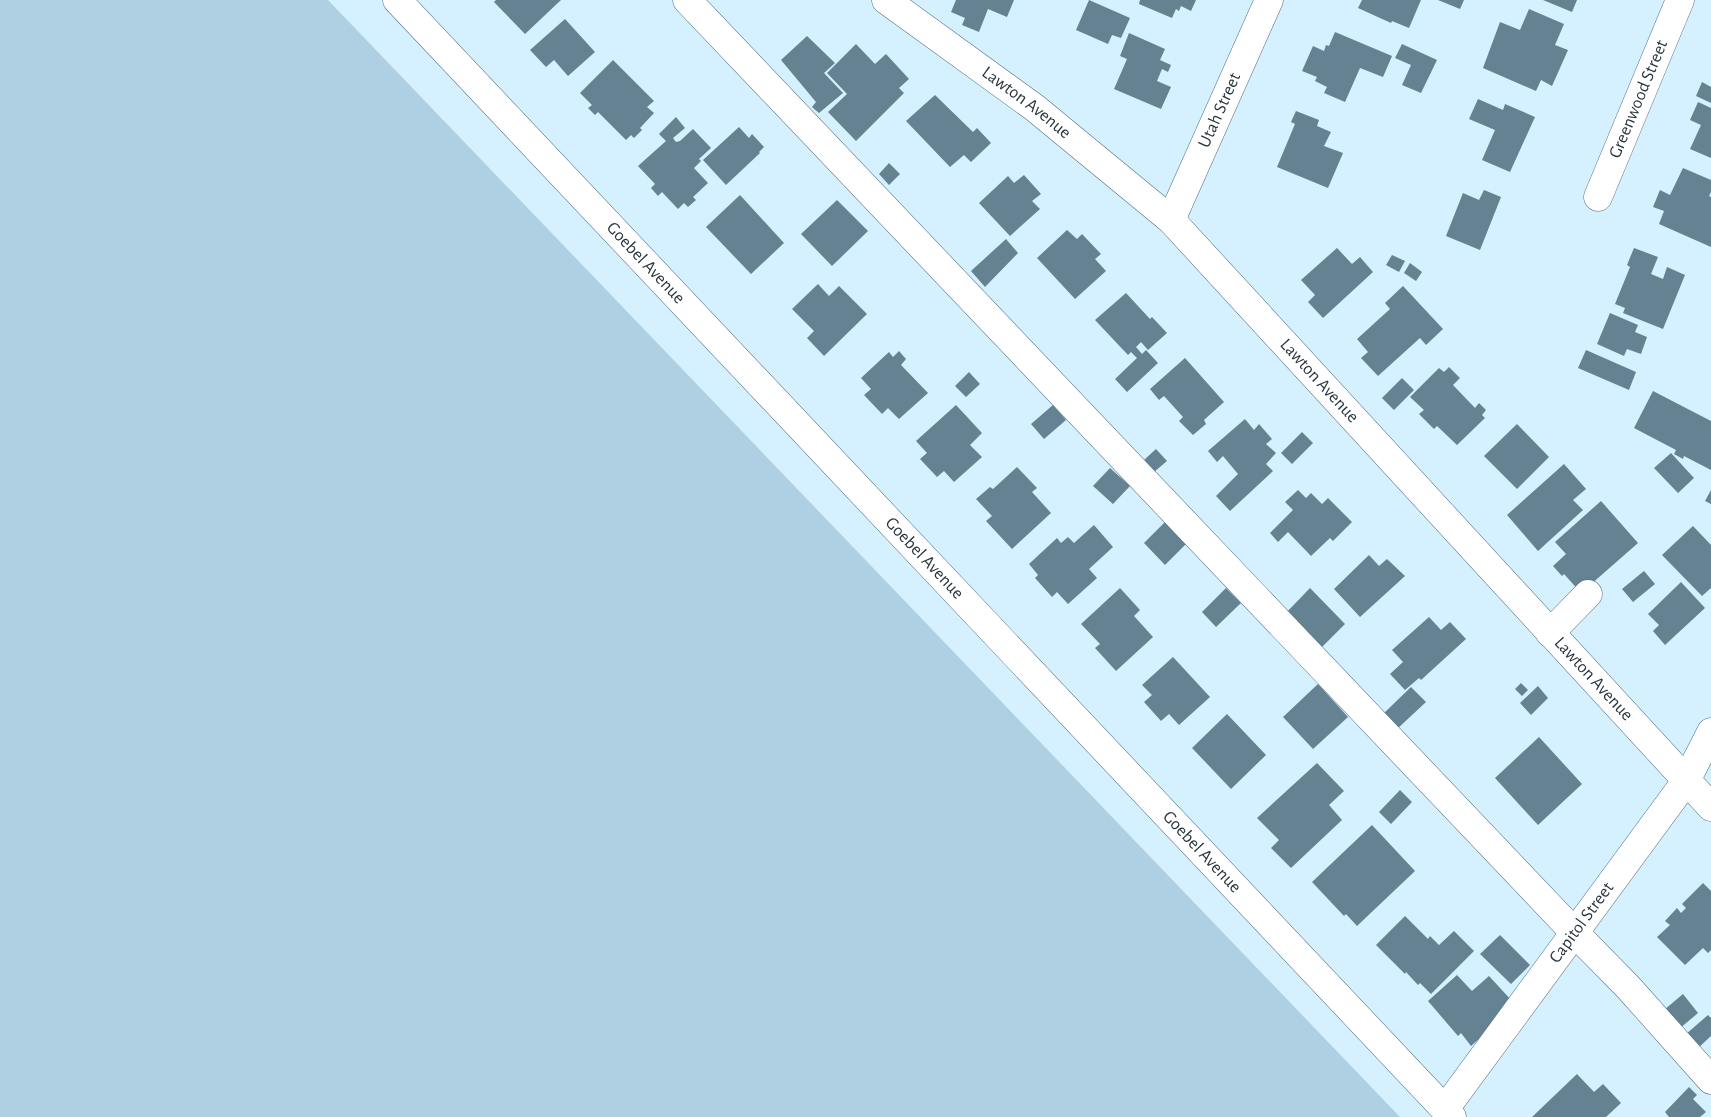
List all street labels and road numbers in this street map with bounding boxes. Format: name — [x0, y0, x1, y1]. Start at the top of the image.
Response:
street label: Greenwood Street — [1606, 37, 1671, 161]
street label: Lawton Avenue — [978, 64, 1074, 142]
street label: Utah Street — [1195, 70, 1244, 151]
street label: Goebel Avenue — [603, 219, 688, 308]
street label: Lawton Avenue — [1276, 336, 1362, 426]
street label: Goebel Avenue — [882, 514, 967, 603]
street label: Lawton Avenue — [1551, 634, 1636, 724]
street label: Goebel Avenue — [1159, 808, 1244, 896]
street label: Capitol Street — [1546, 879, 1617, 967]

